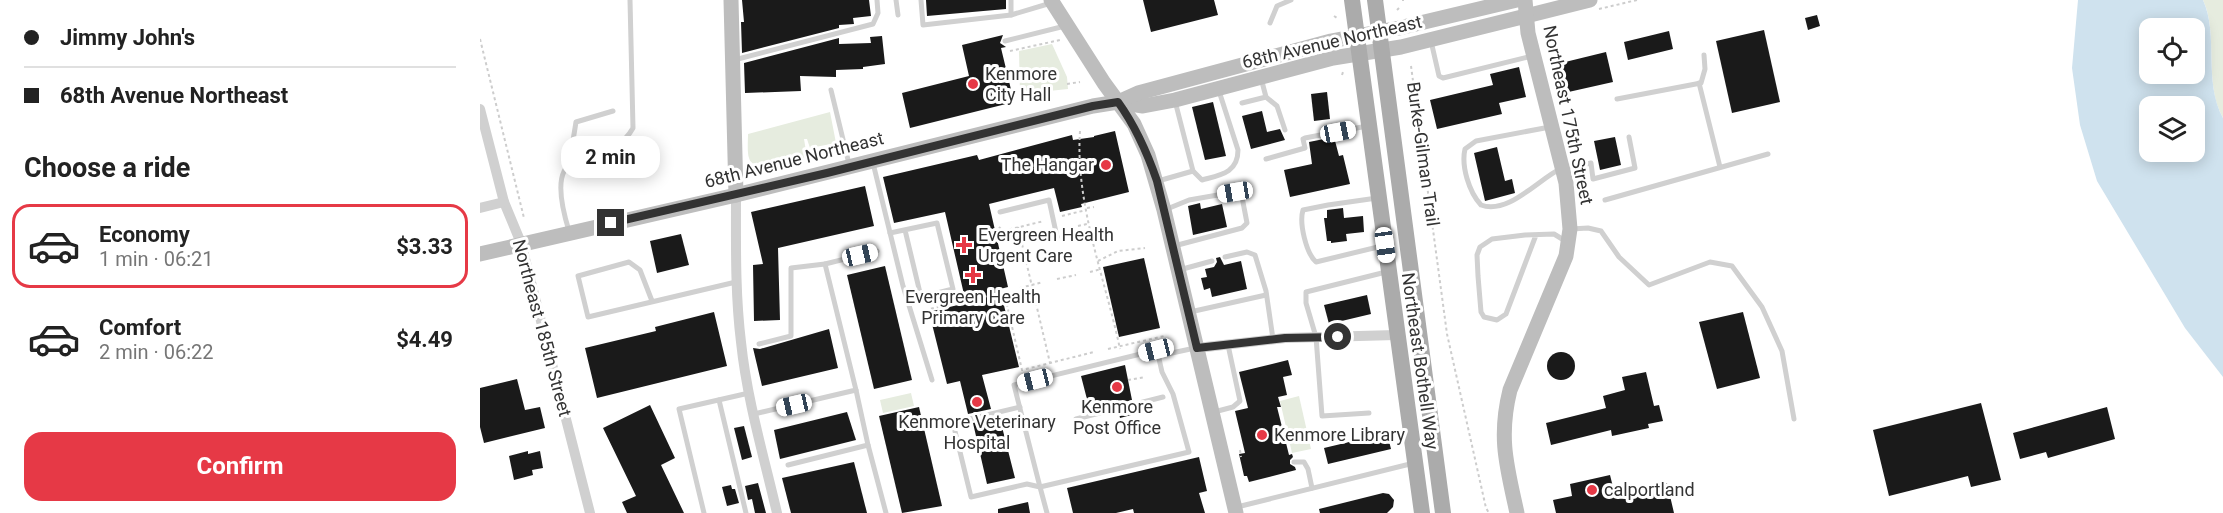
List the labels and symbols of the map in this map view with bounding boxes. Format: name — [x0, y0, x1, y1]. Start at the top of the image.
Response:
street label: 68th Avenue Northeast — [1240, 11, 1424, 72]
street label: Northeast 175th Street — [1539, 23, 1598, 206]
place label: Kenmore City Hall — [985, 63, 1057, 105]
marker: Kenmore City Hall — [966, 77, 980, 91]
street label: Burke-Gilman Trail — [1403, 80, 1444, 228]
car — [1319, 120, 1357, 144]
street label: 68th Avenue Northeast — [702, 127, 886, 192]
callout: 2 min — [562, 136, 660, 178]
place label: The Hangar — [1001, 154, 1094, 175]
marker: The Hangar — [1099, 158, 1113, 172]
car — [1216, 180, 1254, 204]
route end — [597, 209, 624, 236]
place label: Evergreen Health Urgent Care — [978, 224, 1114, 266]
car — [1374, 226, 1396, 264]
marker: Evergreen Health Urgent Care — [955, 236, 973, 254]
street label: Northeast 185th Street — [509, 237, 576, 419]
car — [840, 242, 880, 268]
marker: Evergreen Health Primary Care — [964, 266, 982, 284]
street label: Northeast Bothell Way — [1398, 271, 1443, 451]
place label: Evergreen Health Primary Care — [905, 286, 1041, 328]
route start — [1324, 323, 1351, 350]
car — [1136, 337, 1176, 363]
car — [1015, 367, 1055, 393]
marker: Kenmore Post Office — [1110, 380, 1124, 394]
car — [774, 392, 814, 418]
marker: Kenmore Veterinary Hospital — [970, 395, 984, 409]
place label: Kenmore Post Office — [1073, 396, 1161, 438]
place label: Kenmore Veterinary Hospital — [898, 411, 1056, 453]
place label: Kenmore Library — [1274, 424, 1406, 445]
marker: Kenmore Library — [1255, 428, 1269, 442]
place label: calportland — [1604, 479, 1695, 500]
marker: calportland — [1585, 483, 1599, 497]

